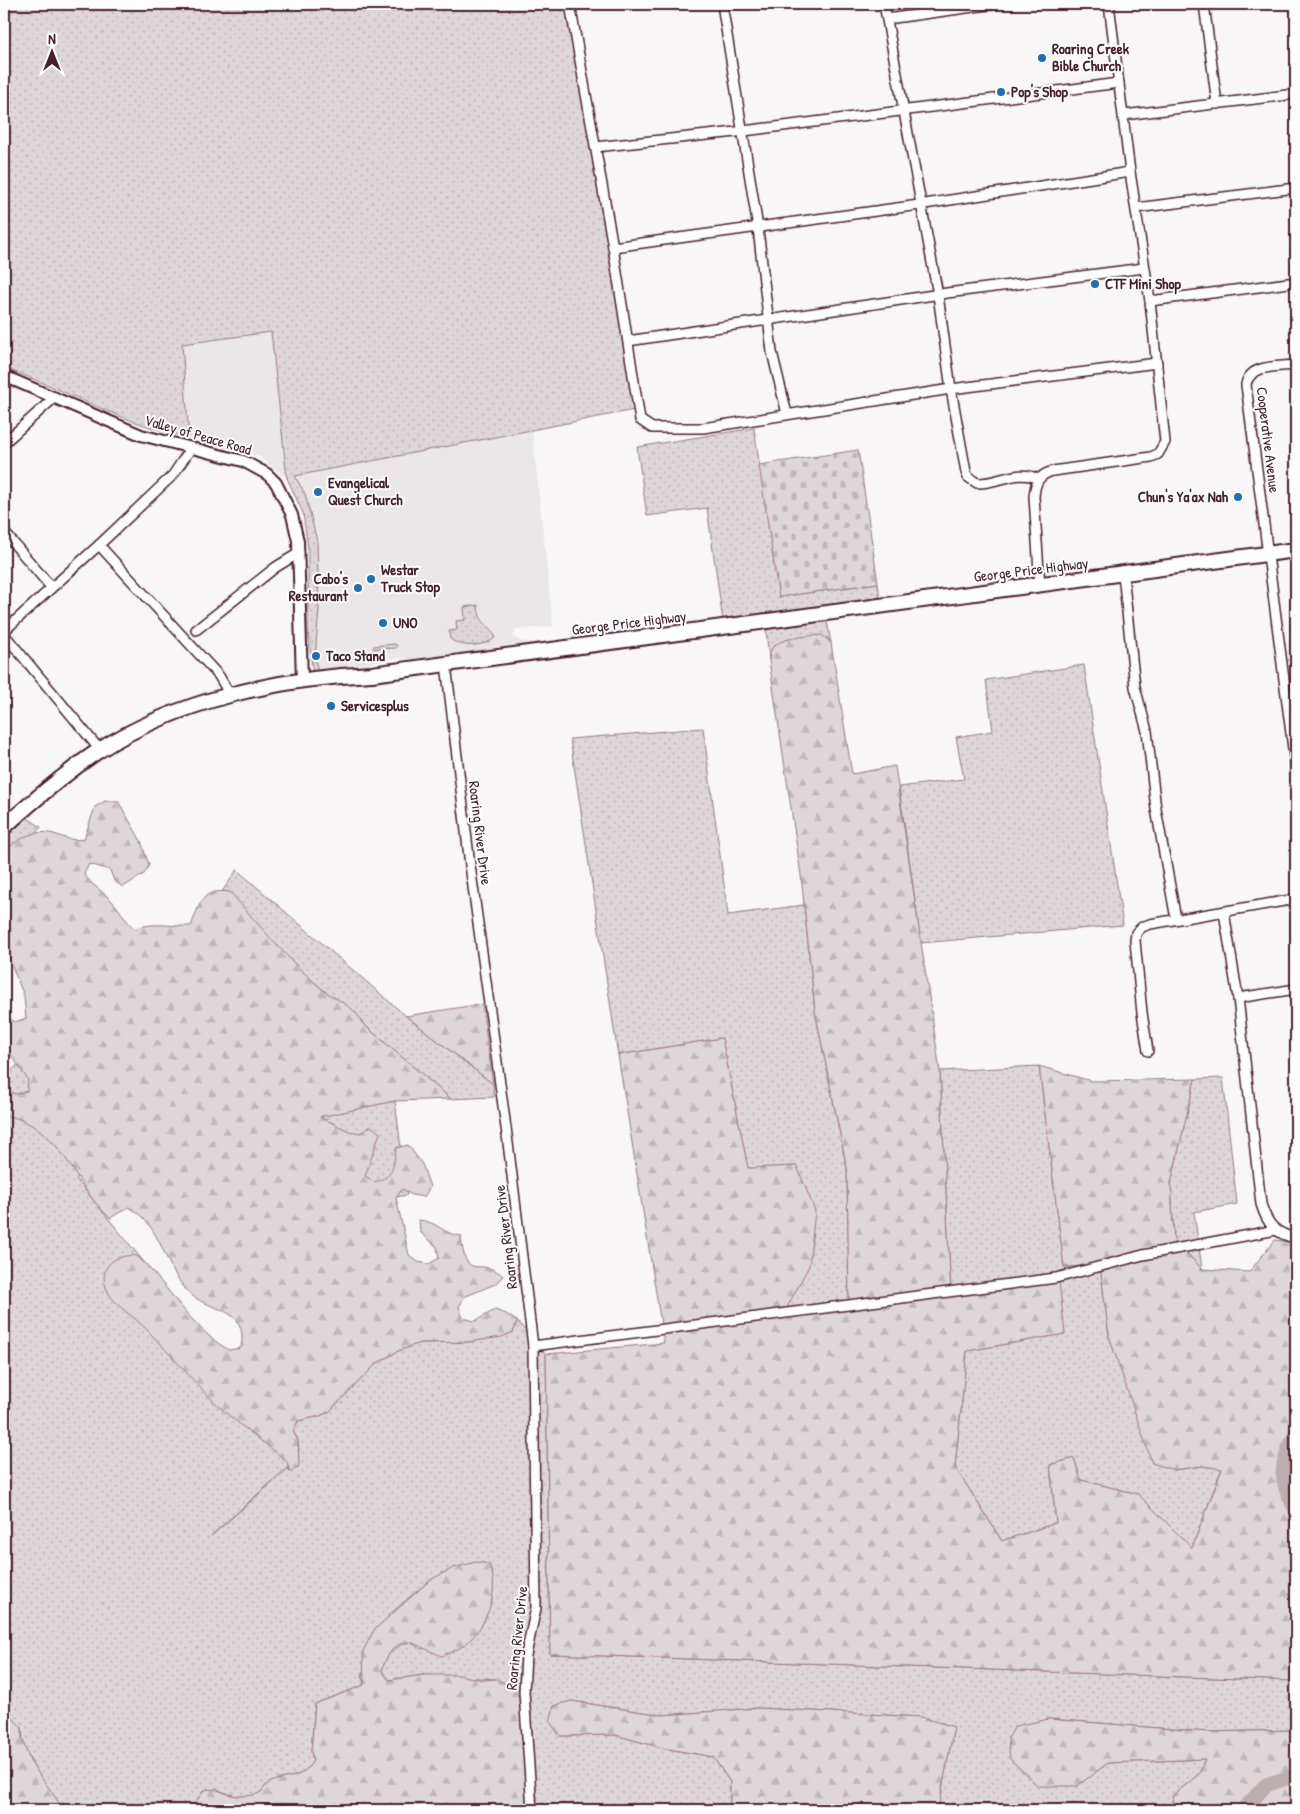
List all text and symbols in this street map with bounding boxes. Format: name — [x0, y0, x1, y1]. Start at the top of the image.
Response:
north arrow — [28, 28, 78, 78]
text: N — [48, 29, 56, 48]
place label: Roaring Creek Bible Church — [1052, 38, 1130, 76]
marker: Roaring Creek Bible Church — [1036, 52, 1048, 64]
place label: Pop's Shop — [1011, 81, 1069, 103]
marker: Pop's Shop — [995, 86, 1007, 98]
place label: CTF Mini Shop — [1105, 273, 1181, 295]
marker: CTF Mini Shop — [1089, 278, 1101, 290]
street label: Cooperative Avenue — [1252, 386, 1285, 494]
street label: Valley of Peace Road — [142, 409, 254, 460]
place label: Evangelical Quest Church — [328, 472, 403, 510]
marker: Evangelical Quest Church — [312, 486, 324, 498]
place label: Chun's Ya'ax Nah — [1138, 486, 1229, 507]
marker: Chun's Ya'ax Nah — [1232, 491, 1244, 503]
street label: George Price Highway — [972, 552, 1089, 587]
place label: Westar Truck Stop — [380, 559, 440, 598]
place label: Cabo's Restaurant — [289, 568, 349, 606]
marker: Westar Truck Stop — [365, 573, 377, 585]
marker: Cabo's Restaurant — [352, 582, 364, 594]
street label: George Price Highway — [570, 605, 687, 640]
place label: UNO — [393, 612, 418, 633]
marker: UNO — [377, 617, 389, 629]
place label: Taco Stand — [325, 645, 385, 666]
marker: Taco Stand — [310, 650, 322, 662]
place label: Servicesplus — [341, 695, 409, 717]
marker: Servicesplus — [325, 700, 337, 712]
street label: Roaring River Drive — [464, 780, 497, 886]
street label: Roaring River Drive — [489, 1184, 522, 1290]
street label: Roaring River Drive — [501, 1585, 532, 1691]

